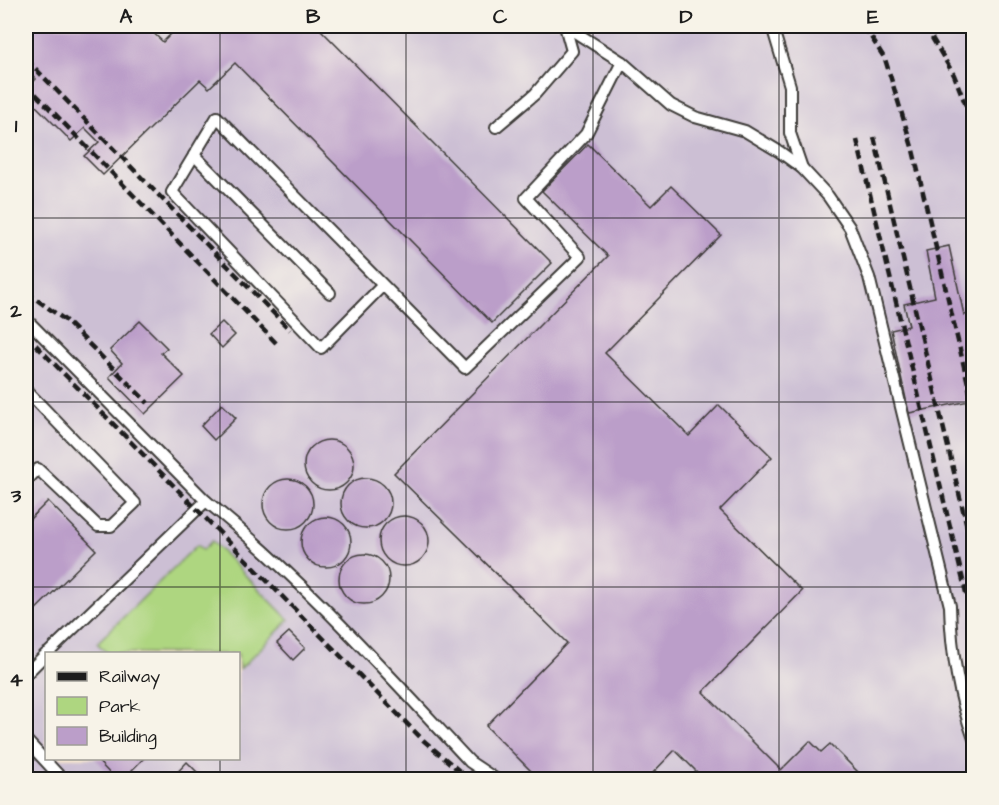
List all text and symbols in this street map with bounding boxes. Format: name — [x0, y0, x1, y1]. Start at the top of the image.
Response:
text: A — [120, 3, 133, 31]
text: B — [306, 3, 321, 31]
text: C — [493, 3, 508, 31]
text: D — [680, 3, 693, 31]
text: E — [867, 3, 879, 31]
text: 1 — [15, 112, 18, 140]
text: 2 — [9, 297, 22, 325]
text: 3 — [10, 482, 22, 510]
legend — [45, 652, 240, 760]
text: Railway — [99, 664, 160, 690]
text: 4 — [9, 666, 23, 694]
text: Park — [99, 694, 141, 719]
text: Building — [99, 724, 157, 750]

